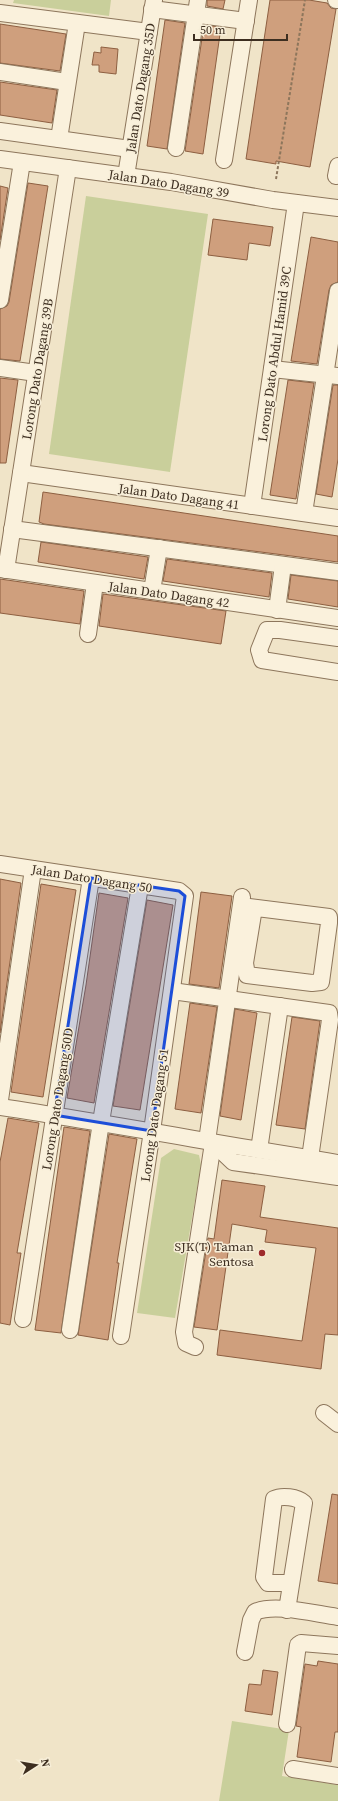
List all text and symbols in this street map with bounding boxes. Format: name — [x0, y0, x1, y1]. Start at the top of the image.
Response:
scale bar — [194, 16, 287, 42]
street label: Jalan Dato Dagang 35D — [122, 22, 159, 155]
text: 50 m — [200, 22, 226, 38]
street label: Jalan Dato Dagang 39 — [106, 165, 230, 201]
street label: Lorong Dato Abdul Hamid 39C — [254, 265, 295, 443]
street label: Lorong Dato Dagang 39B — [18, 297, 57, 441]
street label: Jalan Dato Dagang 41 — [116, 479, 241, 513]
street label: Jalan Dato Dagang 42 — [106, 577, 231, 611]
street label: Jalan Dato Dagang 50 — [29, 860, 153, 896]
street label: Lorong Dato Dagang 50D — [38, 1027, 77, 1171]
street label: Lorong Dato Dagang 51 — [137, 1047, 172, 1183]
place label: SJK(T) Taman Sentosa — [174, 1238, 254, 1270]
marker: SJK(T) Taman Sentosa — [257, 1248, 267, 1258]
north arrow — [16, 1745, 56, 1785]
text: N — [37, 1758, 53, 1769]

